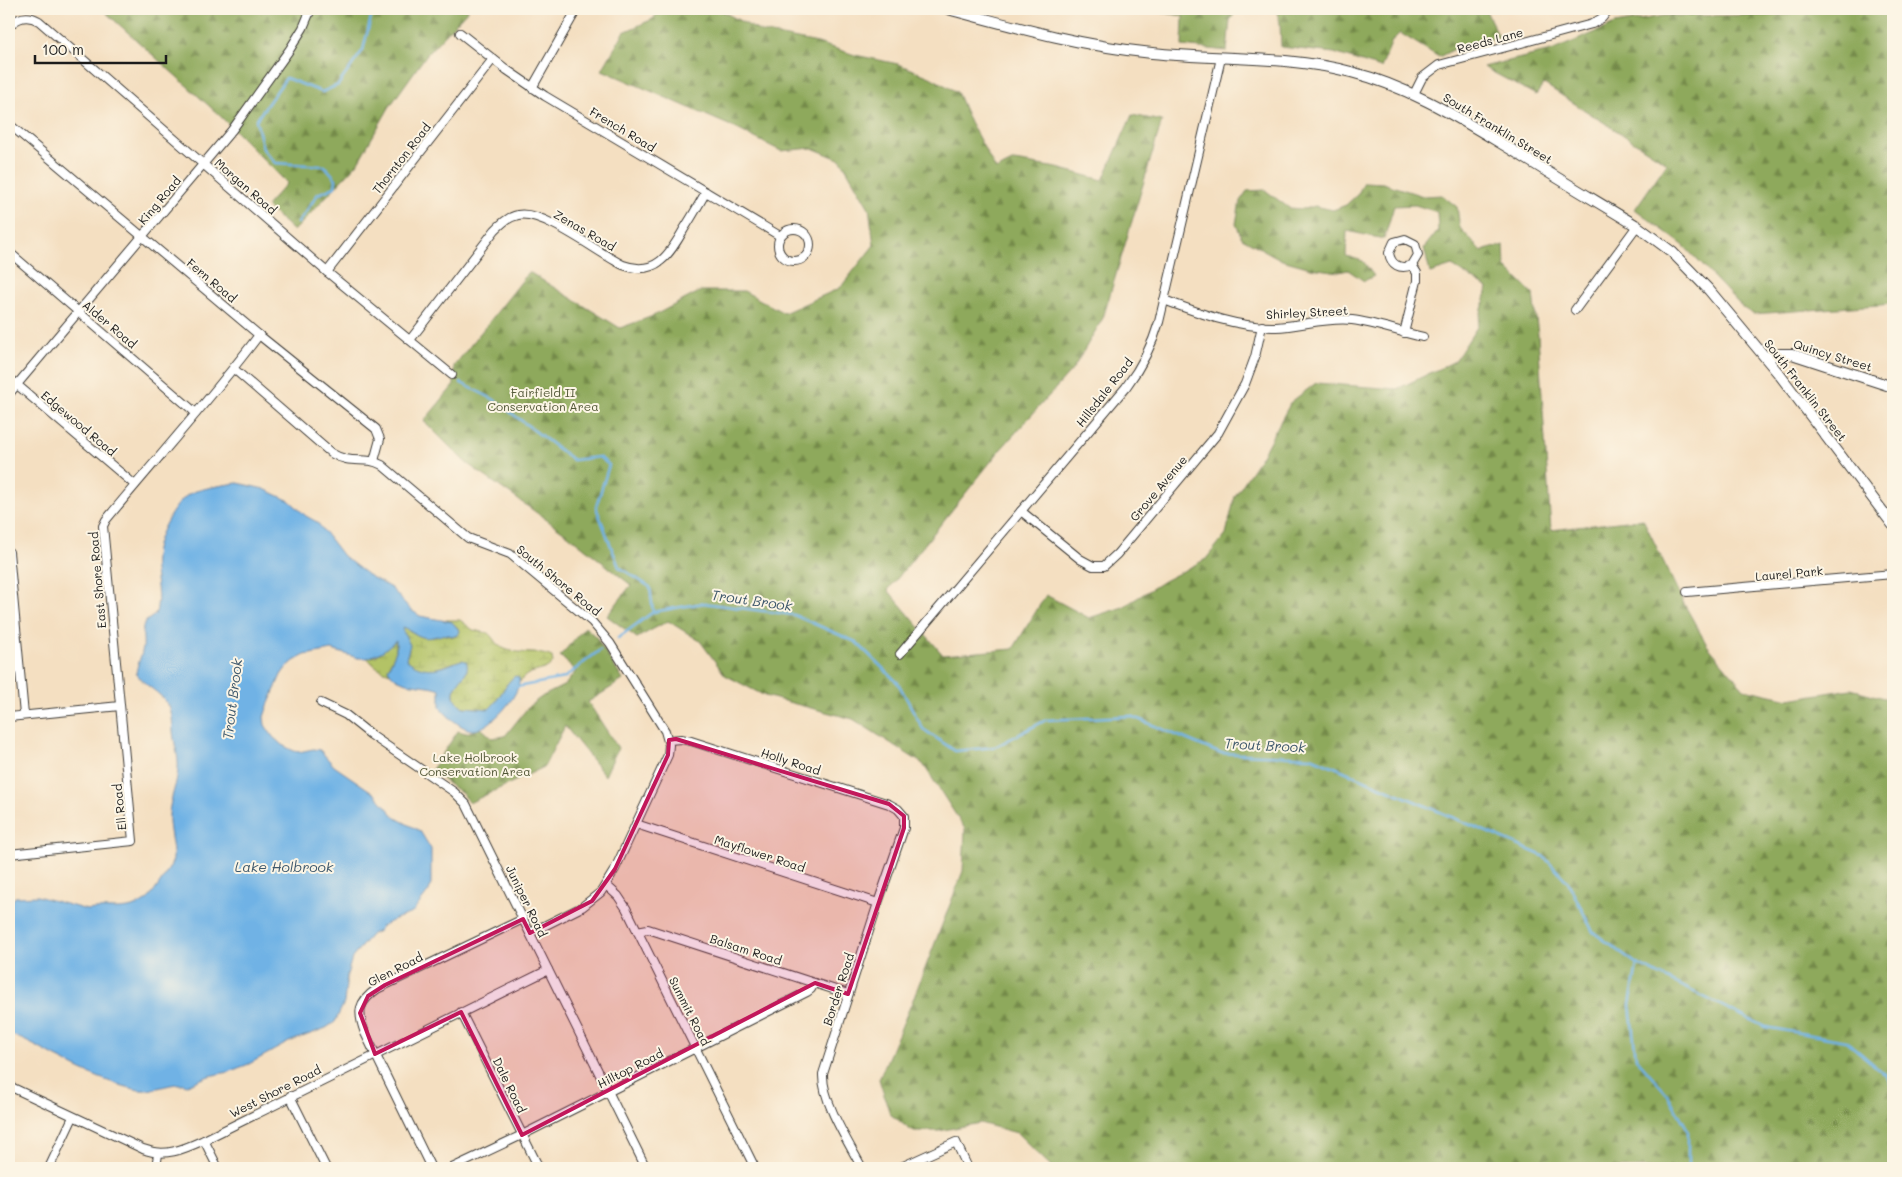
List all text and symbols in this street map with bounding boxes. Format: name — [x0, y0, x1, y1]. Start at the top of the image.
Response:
street label: Reeds Lane — [1455, 24, 1525, 56]
scale bar — [35, 32, 166, 64]
text: 100 m — [42, 39, 84, 59]
street label: South Franklin Street — [1440, 89, 1556, 167]
street label: French Road — [587, 103, 659, 155]
street label: Thornton Road — [368, 119, 434, 197]
street label: Morgan Road — [211, 155, 281, 218]
street label: King Road — [134, 172, 184, 227]
street label: Zenas Road — [551, 206, 619, 254]
street label: Fern Road — [184, 254, 241, 306]
street label: Alder Road — [80, 297, 141, 352]
street label: Shirley Street — [1266, 302, 1348, 322]
street label: Quincy Street — [1792, 335, 1874, 375]
street label: South Franklin Street — [1761, 336, 1851, 444]
street label: Hillsdale Road — [1072, 354, 1136, 430]
park label: Fairfield II Conservation Area — [487, 384, 599, 414]
street label: Edgewood Road — [38, 387, 120, 460]
street label: Grove Avenue — [1126, 452, 1190, 524]
street label: East Shore Road — [85, 531, 109, 629]
street label: South Shore Road — [513, 541, 605, 619]
street label: Laurel Park — [1754, 562, 1824, 584]
water label: Trout Brook — [710, 585, 794, 615]
water label: Trout Brook — [218, 657, 246, 740]
water label: Trout Brook — [1224, 733, 1307, 757]
street label: Holly Road — [759, 744, 823, 778]
park label: Lake Holbrook Conservation Area — [419, 749, 531, 779]
street label: Ell Road — [109, 783, 129, 831]
street label: Mayflower Road — [713, 831, 808, 875]
water label: Lake Holbrook — [235, 857, 334, 876]
street label: Juniper Road — [503, 862, 551, 940]
street label: Balsam Road — [708, 930, 784, 968]
street label: Glen Road — [365, 948, 426, 990]
street label: Border Road — [819, 950, 857, 1027]
street label: Summit Road — [666, 974, 714, 1048]
street label: Hilltop Road — [594, 1044, 666, 1091]
street label: Dale Road — [490, 1055, 530, 1116]
street label: West Shore Road — [226, 1061, 324, 1121]

